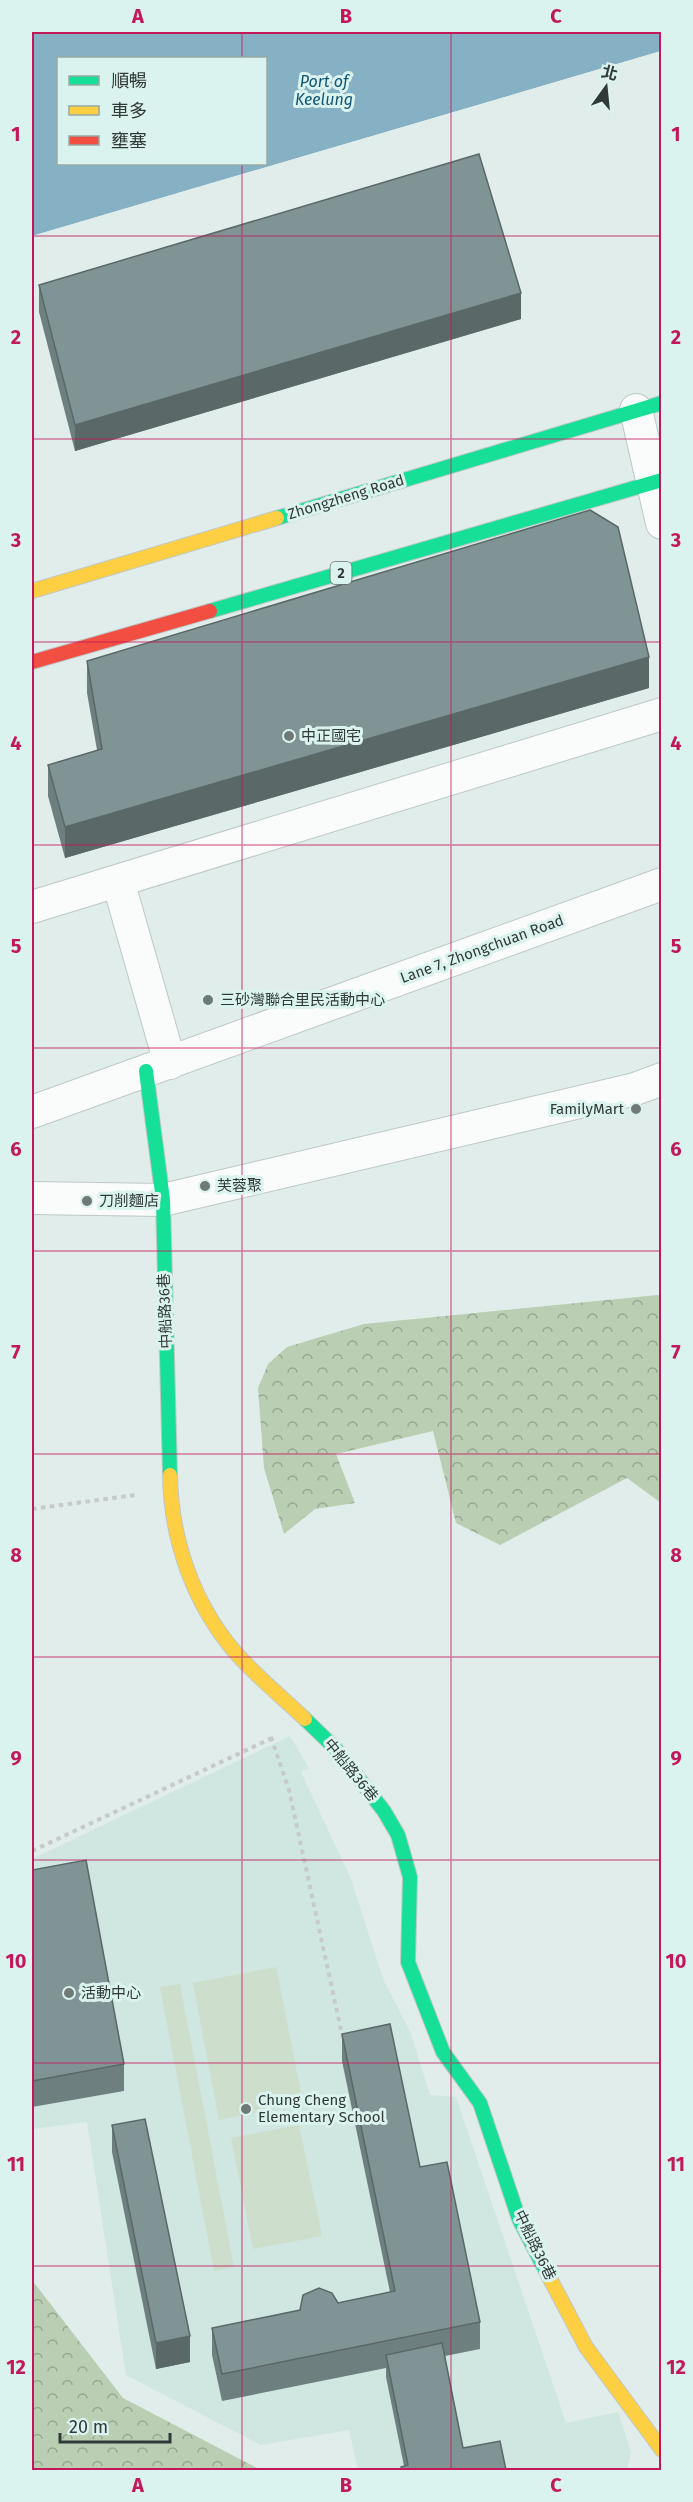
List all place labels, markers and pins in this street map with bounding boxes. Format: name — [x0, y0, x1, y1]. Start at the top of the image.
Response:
place label: 中正國宅 — [301, 727, 361, 745]
marker: 中正國宅 — [282, 729, 296, 743]
place label: 三砂灣聯合里民活動中心 — [220, 991, 385, 1009]
marker: 三砂灣聯合里民活動中心 — [201, 993, 215, 1007]
place label: FamilyMart — [550, 1100, 625, 1118]
marker: FamilyMart — [629, 1102, 643, 1116]
place label: 芙蓉聚 — [217, 1177, 262, 1195]
marker: 芙蓉聚 — [198, 1179, 212, 1193]
place label: 刀削麵店 — [99, 1192, 159, 1210]
marker: 刀削麵店 — [80, 1194, 94, 1208]
place label: 活動中心 — [81, 1984, 141, 2002]
marker: 活動中心 — [62, 1986, 76, 2000]
place label: Chung Cheng Elementary School — [258, 2091, 386, 2126]
marker: Chung Cheng Elementary School — [239, 2102, 253, 2116]

